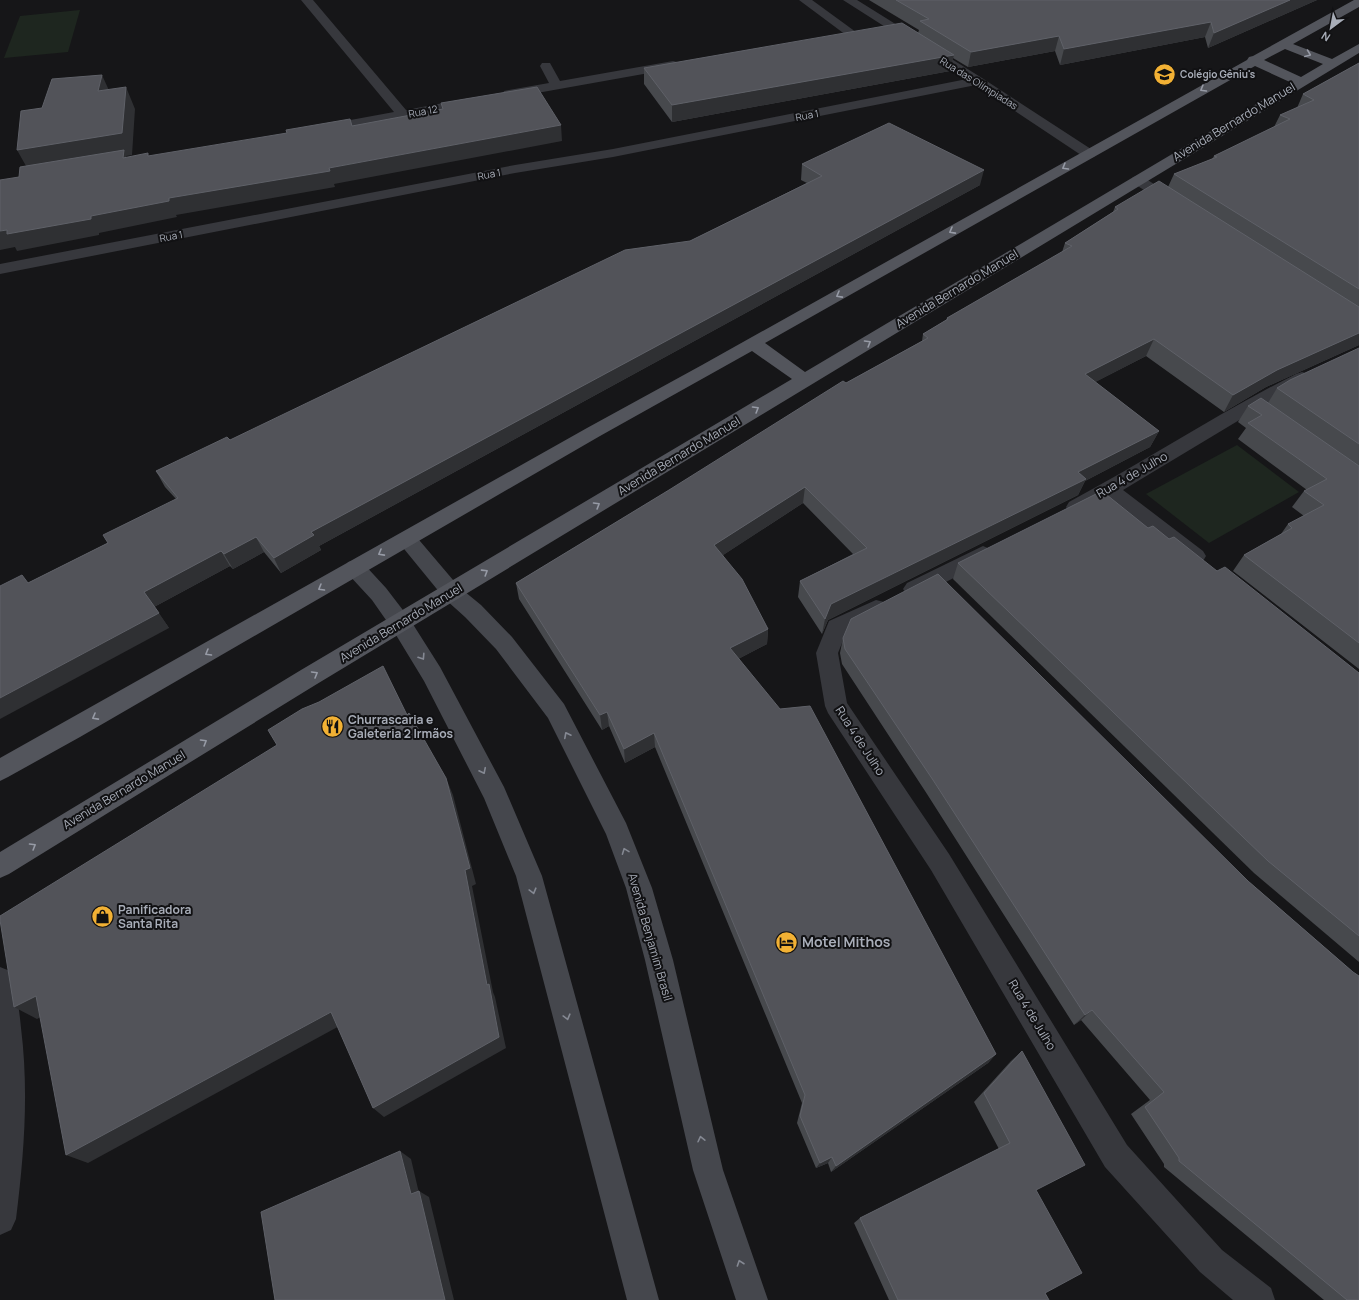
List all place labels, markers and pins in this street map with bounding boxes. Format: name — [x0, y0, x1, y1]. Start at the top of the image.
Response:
school or university icon: Colégio Gêniu's — [1151, 61, 1177, 87]
place label: Colégio Gêniu's — [1180, 67, 1256, 81]
place label: Churrascaria e Galeteria 2 Irmãos — [348, 711, 454, 742]
restaurant icon: Churrascaria e Galeteria 2 Irmãos — [319, 714, 345, 740]
place label: Panificadora Santa Rita — [118, 901, 192, 932]
shop icon: Panificadora Santa Rita — [90, 904, 116, 930]
hotel icon: Motel Mithos — [773, 929, 799, 955]
place label: Motel Mithos — [802, 932, 891, 951]

